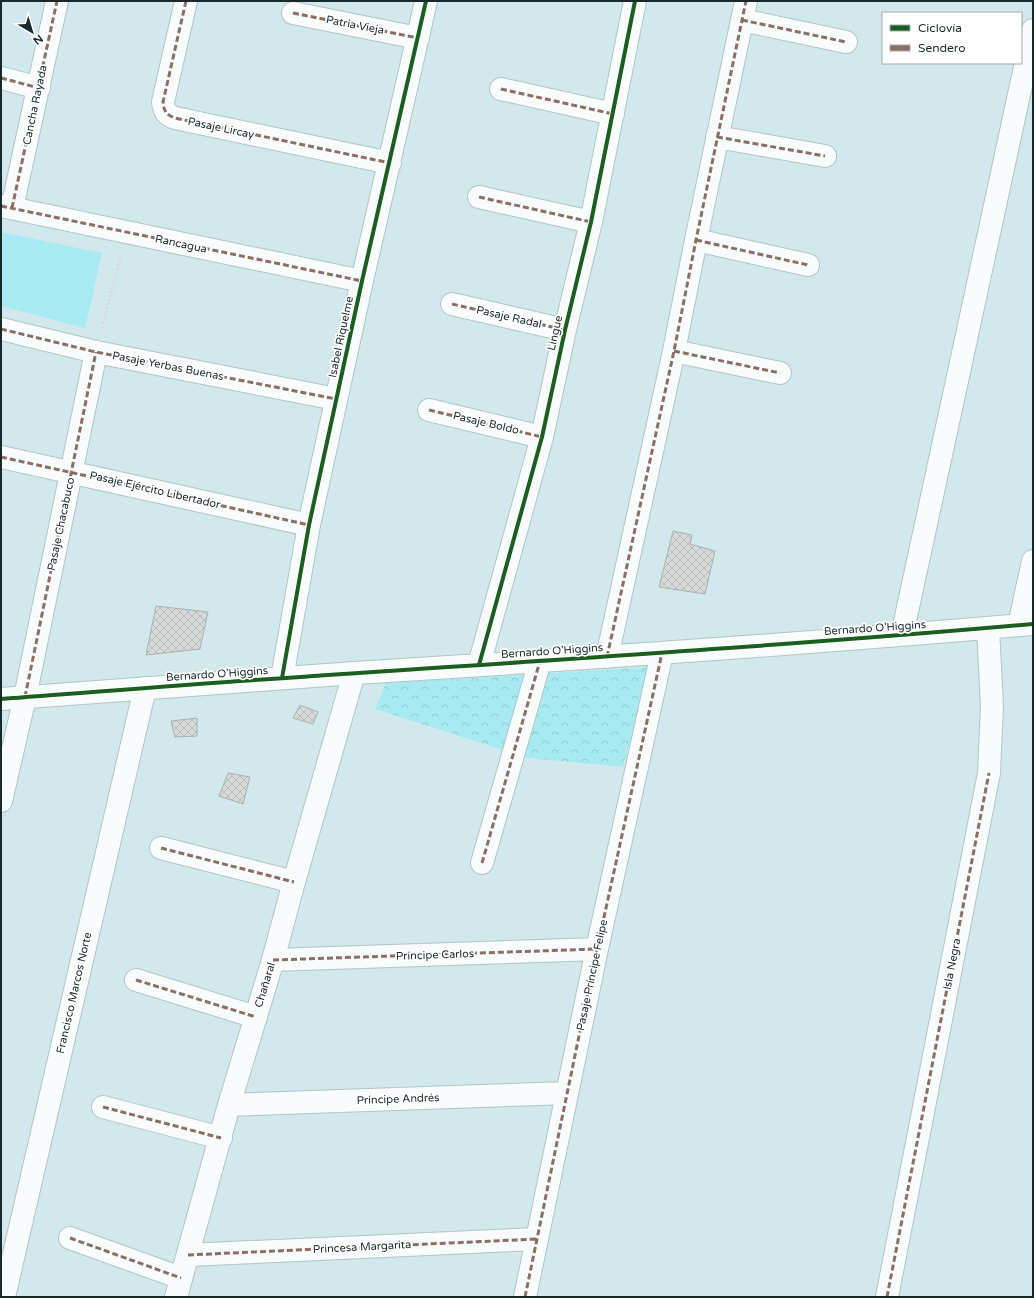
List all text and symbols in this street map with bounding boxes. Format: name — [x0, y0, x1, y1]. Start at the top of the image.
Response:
north arrow — [12, 12, 52, 52]
legend — [882, 12, 1022, 64]
street label: Patria Vieja — [325, 13, 385, 37]
text: Ciclovía — [918, 21, 962, 35]
text: N — [30, 32, 45, 47]
text: Sendero — [918, 41, 966, 55]
street label: Cancha Rayada — [20, 64, 50, 146]
street label: Pasaje Lircay — [187, 115, 256, 141]
street label: Rancagua — [154, 232, 208, 256]
street label: Isabel Riquelme — [326, 295, 356, 379]
street label: Pasaje Radal — [475, 303, 543, 331]
street label: Lingue — [545, 314, 565, 352]
street label: Pasaje Yerbas Buenas — [111, 349, 225, 383]
street label: Pasaje Boldo — [452, 409, 521, 437]
street label: Pasaje Ejército Libertador — [88, 469, 222, 512]
street label: Pasaje Chacabuco — [45, 476, 77, 572]
street label: Bernardo O'Higgins — [823, 618, 927, 638]
street label: Bernardo O'Higgins — [500, 641, 604, 661]
street label: Bernardo O'Higgins — [165, 664, 269, 684]
street label: Pasaje Príncipe Felipe — [574, 918, 610, 1032]
street label: Francisco Marcos Norte — [54, 931, 94, 1055]
street label: Isla Negra — [941, 937, 963, 991]
street label: Príncipe Carlos — [396, 947, 474, 963]
street label: Chañaral — [252, 961, 278, 1009]
street label: Príncipe Andrés — [356, 1091, 440, 1107]
street label: Princesa Margarita — [312, 1238, 412, 1256]

